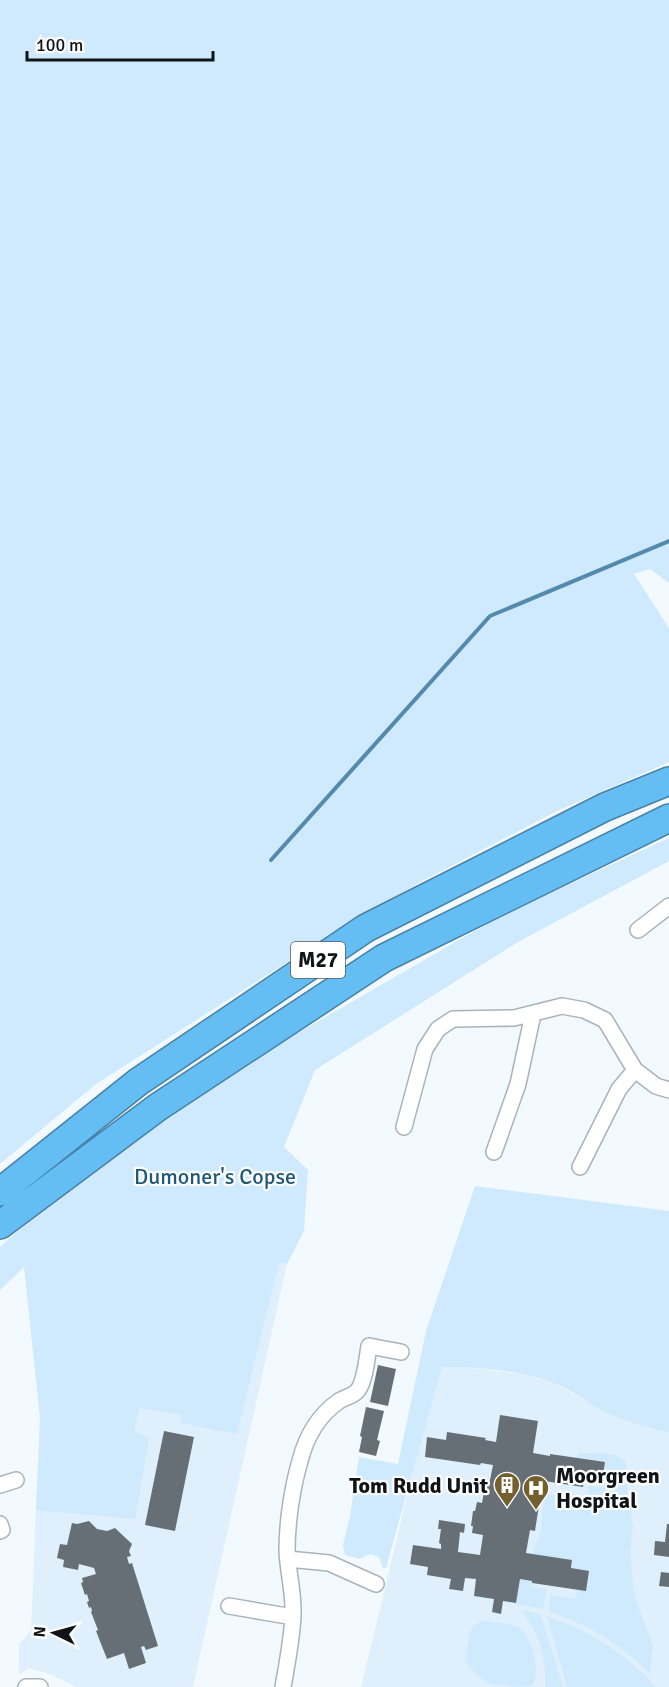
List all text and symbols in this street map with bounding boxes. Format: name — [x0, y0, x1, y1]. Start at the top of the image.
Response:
scale bar — [27, 24, 213, 62]
text: 100 m — [36, 34, 83, 56]
road number: M27 — [291, 942, 345, 978]
park label: Dumoner's Copse — [134, 1163, 296, 1190]
place label: Moorgreen Hospital — [556, 1462, 660, 1514]
building icon: Tom Rudd Unit — [492, 1470, 522, 1508]
place label: Tom Rudd Unit — [349, 1472, 488, 1499]
hospital icon: Moorgreen Hospital — [521, 1473, 551, 1511]
north arrow — [24, 1603, 84, 1663]
text: N — [30, 1625, 51, 1638]

